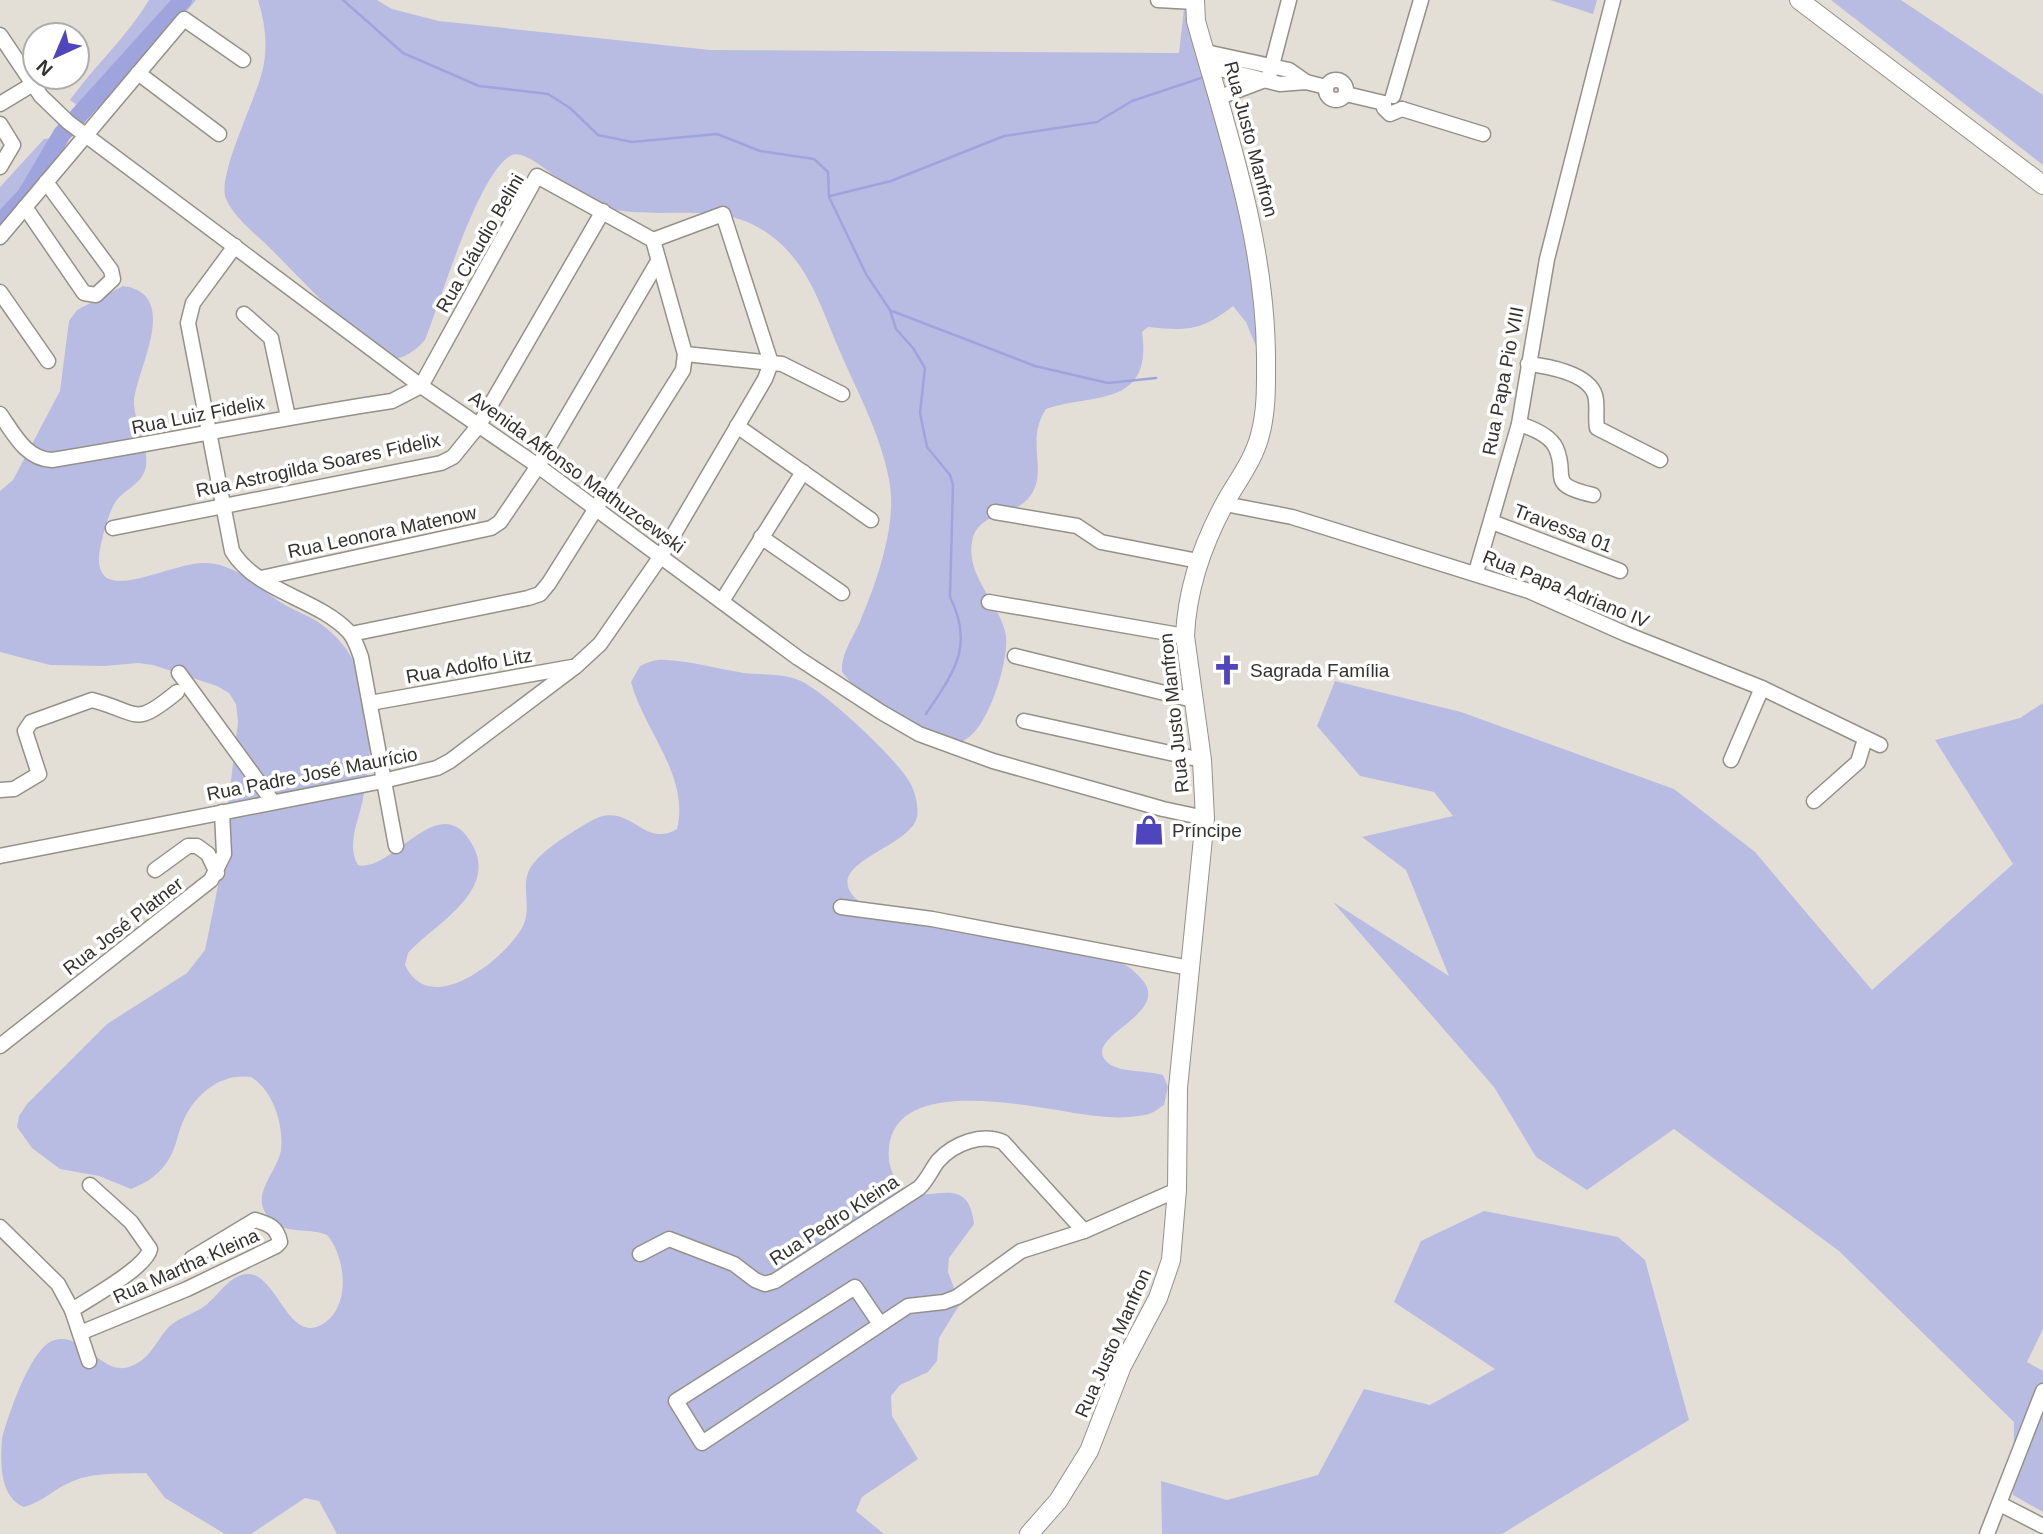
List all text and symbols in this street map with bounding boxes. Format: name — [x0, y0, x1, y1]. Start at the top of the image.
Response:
north arrow — [21, 21, 91, 91]
text: N — [32, 56, 57, 80]
street label: Rua Justo Manfron — [1220, 59, 1282, 219]
street label: Rua Cláudio Belini — [432, 170, 528, 316]
street label: Rua Papa Pio VIII — [1478, 305, 1528, 457]
street label: Avenida Affonso Mathuzcewski — [465, 387, 689, 557]
street label: Rua Luiz Fidelix — [130, 392, 267, 438]
street label: Rua Astrogilda Soares Fidelix — [194, 429, 443, 501]
street label: Travessa 01 — [1511, 500, 1615, 556]
street label: Rua Leonora Matenow — [286, 502, 478, 562]
street label: Rua Papa Adriano IV — [1480, 546, 1652, 632]
street label: Rua Justo Manfron — [1155, 632, 1193, 794]
street label: Rua Adolfo Litz — [404, 645, 534, 687]
church icon: Sagrada Família — [1210, 653, 1244, 687]
place label: Sagrada Família — [1250, 660, 1390, 681]
street label: Rua Padre José Maurício — [205, 743, 419, 805]
shop icon: Príncipe — [1132, 813, 1166, 847]
place label: Príncipe — [1172, 820, 1242, 841]
street label: Rua José Platner — [59, 872, 187, 979]
street label: Rua Pedro Kleina — [766, 1170, 903, 1269]
street label: Rua Martha Kleina — [110, 1224, 263, 1308]
street label: Rua Justo Manfron — [1071, 1265, 1155, 1421]

